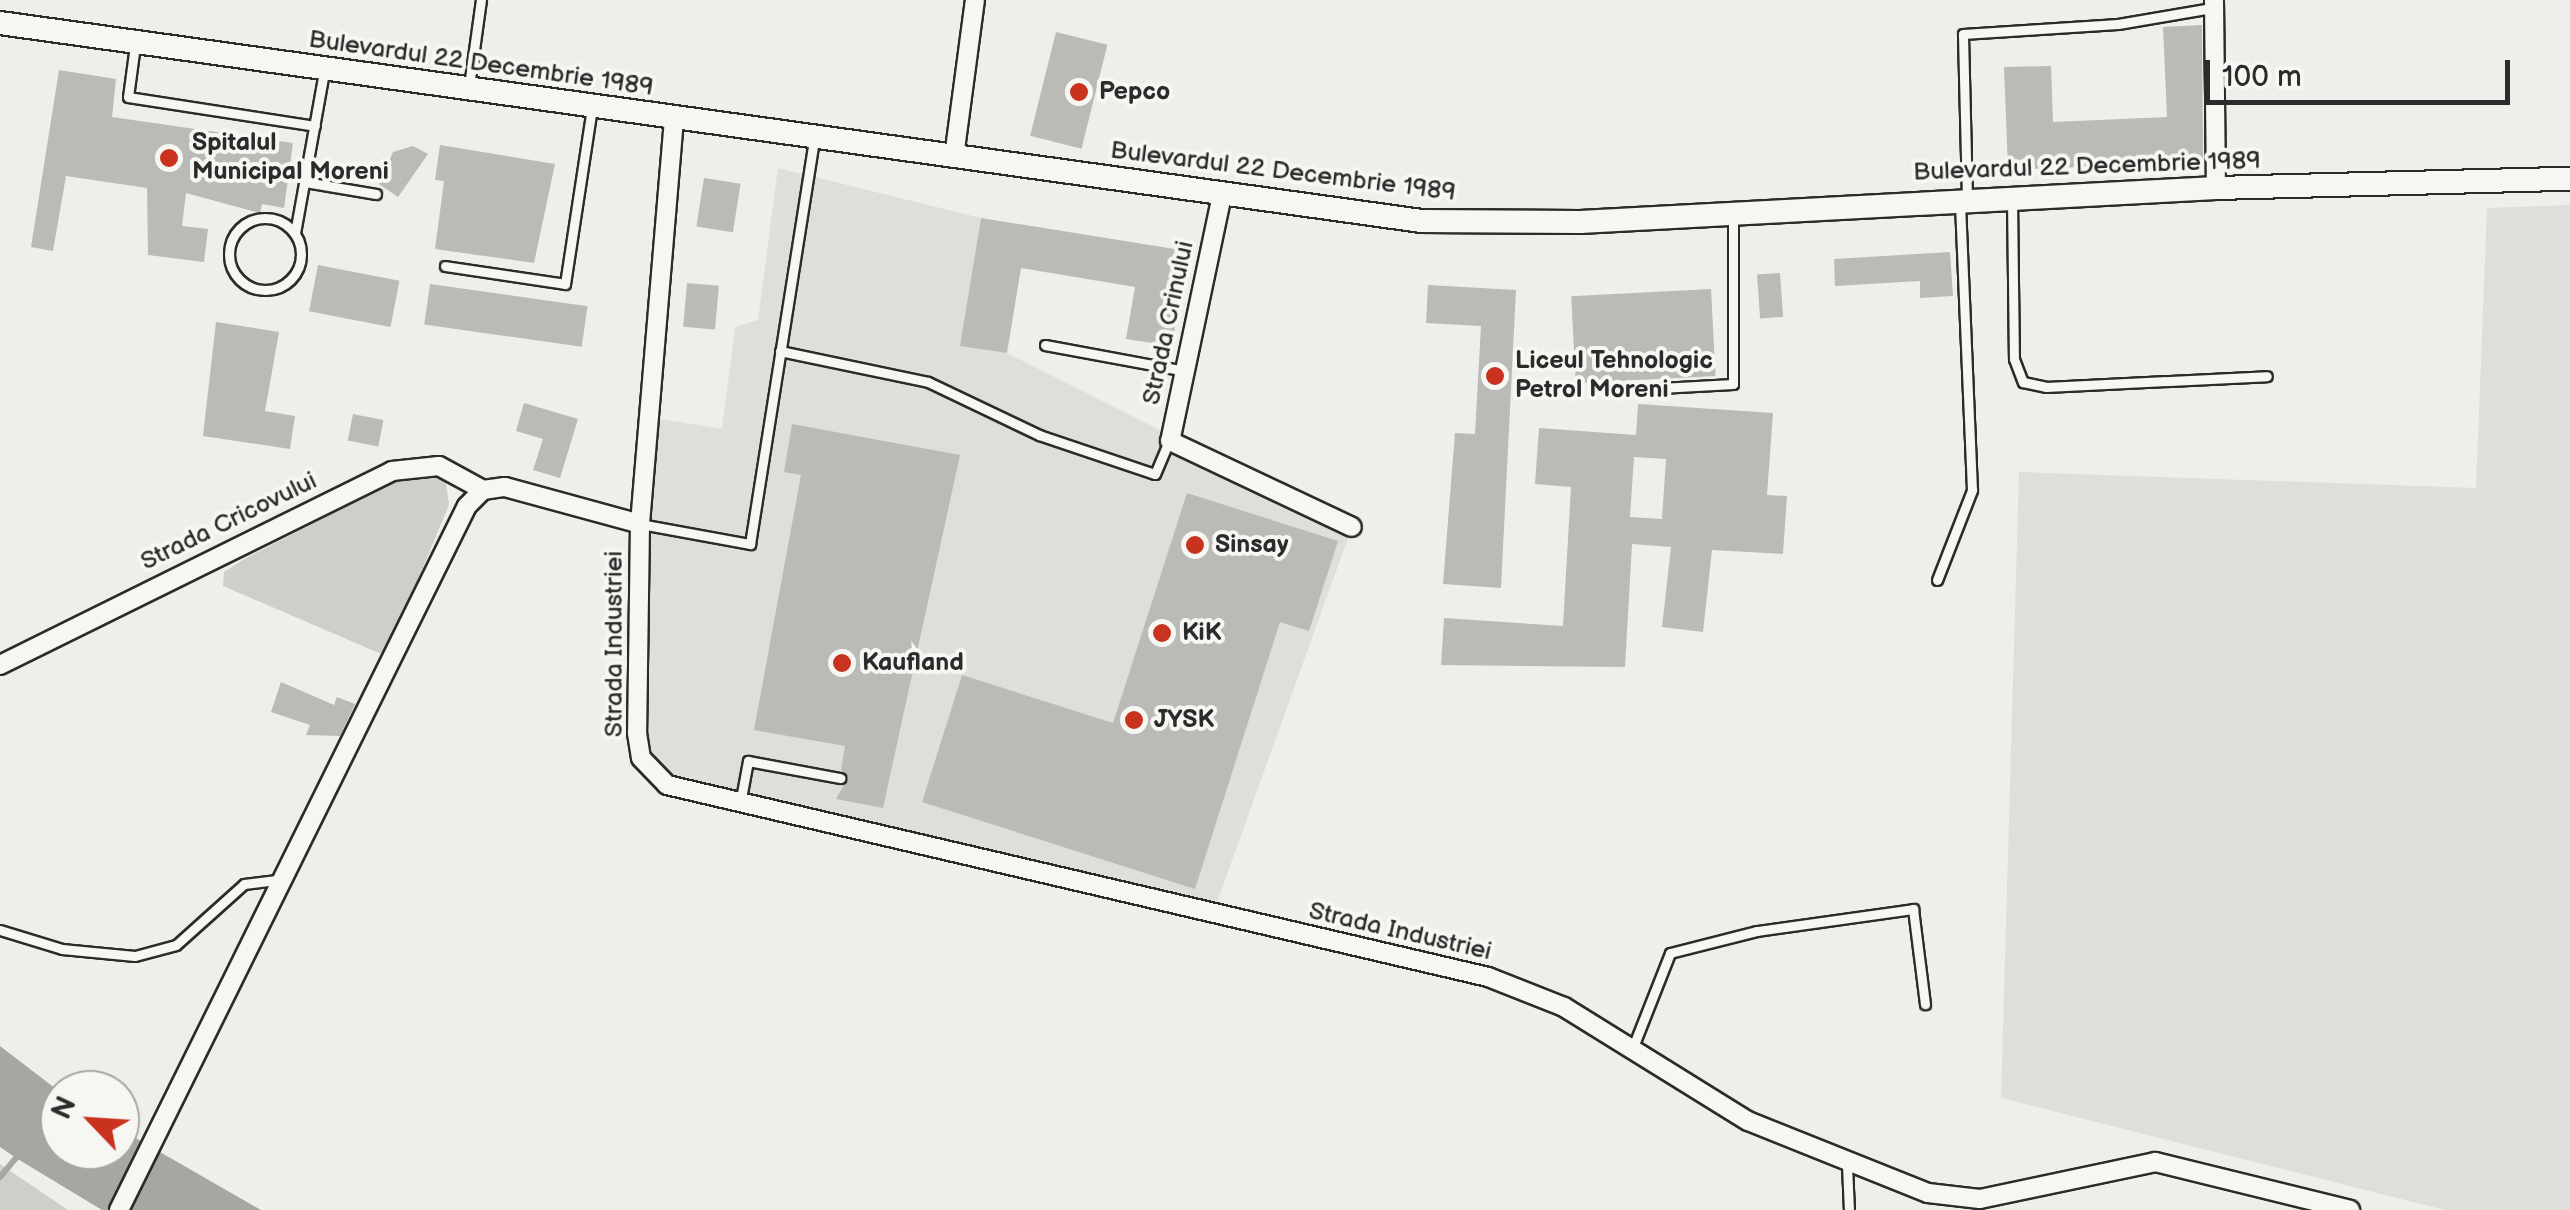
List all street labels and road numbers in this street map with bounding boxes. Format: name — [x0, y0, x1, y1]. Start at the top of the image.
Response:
street label: Bulevardul 22 Decembrie 1989 — [307, 25, 655, 103]
street label: Bulevardul 22 Decembrie 1989 — [1109, 136, 1457, 208]
street label: Bulevardul 22 Decembrie 1989 — [1913, 146, 2261, 188]
street label: Strada Crinului — [1137, 238, 1201, 408]
street label: Strada Cricovului — [136, 466, 322, 578]
street label: Strada Industriei — [600, 551, 630, 737]
street label: Strada Industriei — [1306, 896, 1494, 968]

